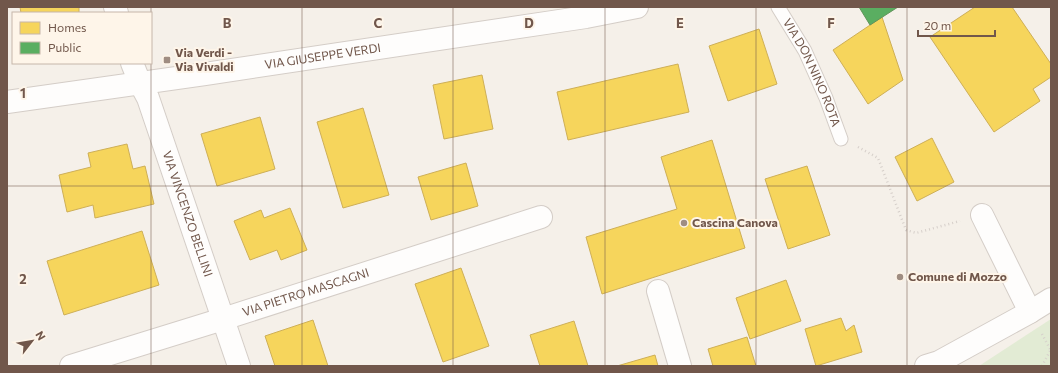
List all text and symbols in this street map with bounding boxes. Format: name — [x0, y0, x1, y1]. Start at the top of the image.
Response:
legend — [12, 12, 152, 64]
scale bar — [918, 12, 995, 38]
text: B — [223, 15, 232, 31]
text: C — [374, 15, 383, 31]
text: D — [524, 15, 534, 31]
text: E — [676, 15, 684, 31]
text: F — [827, 15, 835, 31]
street label: VIA DON NINO ROTA — [781, 16, 844, 128]
text: 20 m — [924, 18, 951, 32]
text: Homes — [48, 20, 86, 34]
text: Public — [48, 40, 81, 54]
street label: VIA GIUSEPPE VERDI — [263, 40, 382, 71]
place label: Via Verdi - Via Vivaldi — [175, 45, 234, 73]
marker: Via Verdi - Via Vivaldi — [162, 55, 172, 65]
text: 1 — [20, 85, 26, 101]
street label: VIA VINCENZO BELLINI — [161, 149, 216, 278]
place label: Cascina Canova — [692, 215, 778, 229]
marker: Cascina Canova — [679, 218, 689, 228]
street label: VIA PIETRO MASCAGNI — [240, 265, 370, 318]
place label: Comune di Mozzo — [908, 269, 1007, 283]
text: 2 — [19, 271, 27, 287]
marker: Comune di Mozzo — [895, 272, 905, 282]
north arrow — [12, 321, 52, 361]
text: N — [33, 329, 49, 342]

